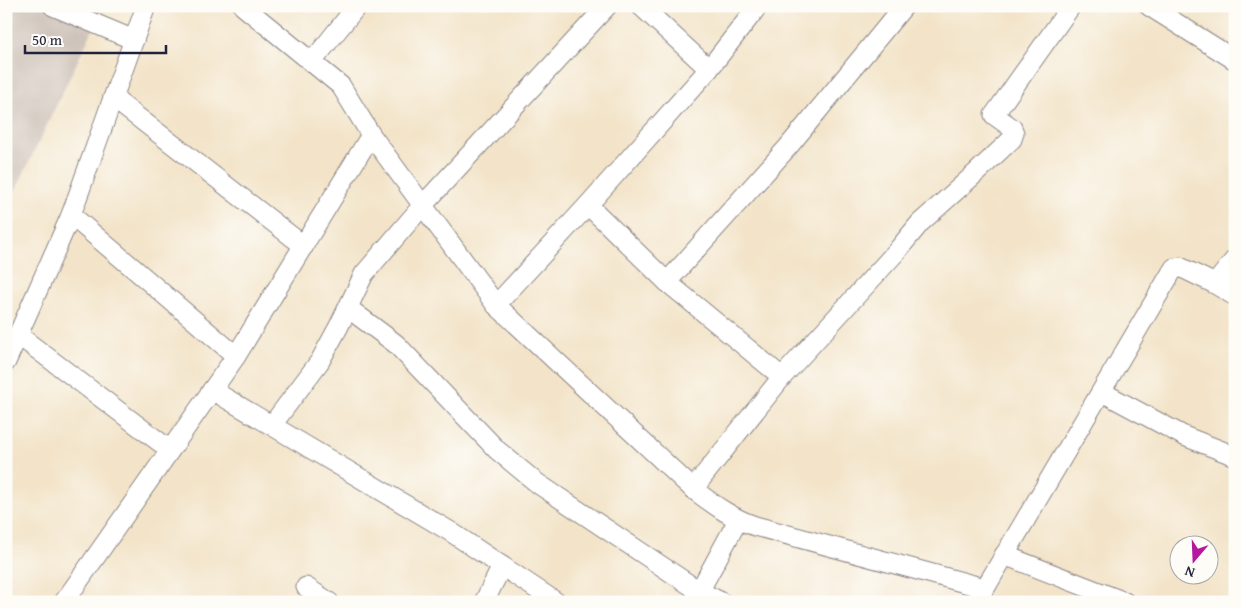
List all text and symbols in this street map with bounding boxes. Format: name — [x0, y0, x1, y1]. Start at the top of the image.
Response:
scale bar — [25, 22, 166, 54]
text: 50 m — [32, 29, 63, 50]
north arrow — [1168, 536, 1218, 586]
text: N — [1181, 561, 1197, 583]

